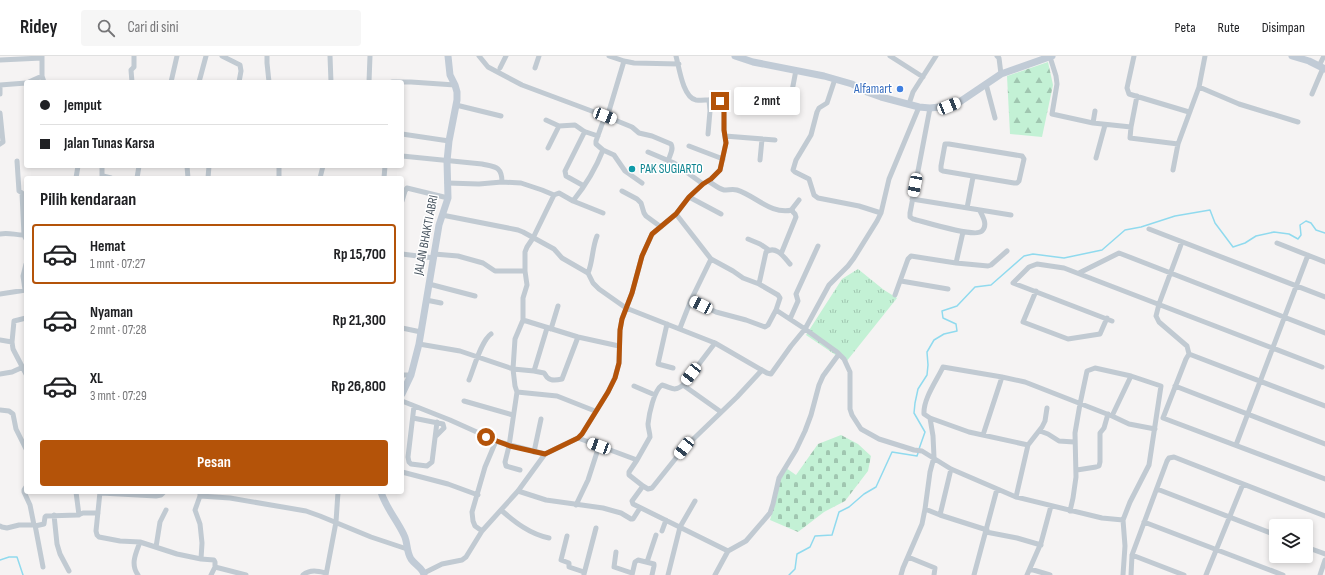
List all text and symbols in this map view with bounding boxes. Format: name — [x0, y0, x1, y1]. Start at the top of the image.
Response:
search box — [81, 10, 361, 46]
text: Ridey — [20, 16, 57, 39]
icon: search — [95, 17, 117, 39]
text: Cari di sini — [127, 18, 178, 37]
text: Peta — [1175, 19, 1196, 36]
text: Rute — [1218, 19, 1240, 36]
text: Disimpan — [1262, 19, 1305, 36]
place label: Alfamart — [853, 81, 892, 97]
marker: Alfamart — [895, 84, 905, 94]
callout: 2 mnt — [734, 87, 800, 115]
route end — [711, 92, 729, 110]
text: 2 mnt — [754, 93, 780, 109]
text: Jemput — [64, 96, 102, 115]
car — [936, 96, 962, 116]
car — [592, 106, 618, 126]
text: Jalan Tunas Karsa — [64, 134, 155, 153]
place label: PAK SUGIARTO — [640, 161, 703, 177]
marker: PAK SUGIARTO — [627, 164, 637, 174]
car — [907, 172, 923, 198]
text: Pilih kendaraan — [40, 189, 136, 210]
street label: JALAN BHAKTI ABRI — [410, 194, 442, 277]
icon: car — [42, 236, 78, 272]
text: Hemat — [90, 237, 125, 256]
text: Rp 15,700 — [334, 245, 386, 264]
text: 1 mnt · 07:27 — [90, 256, 145, 272]
car — [688, 294, 714, 316]
icon: car — [42, 302, 78, 338]
text: Nyaman — [90, 303, 133, 322]
text: Rp 21,300 — [333, 311, 386, 330]
text: 2 mnt · 07:28 — [90, 322, 147, 338]
car — [679, 361, 703, 387]
icon: car — [42, 368, 78, 404]
text: XL — [90, 369, 103, 388]
text: Rp 26,800 — [331, 377, 386, 396]
text: 3 mnt · 07:29 — [90, 388, 147, 404]
route start — [477, 428, 495, 446]
car — [672, 435, 696, 461]
car — [586, 436, 612, 456]
button: Pesan — [40, 440, 388, 486]
map controls — [1269, 519, 1313, 563]
button: layers — [1269, 519, 1313, 563]

